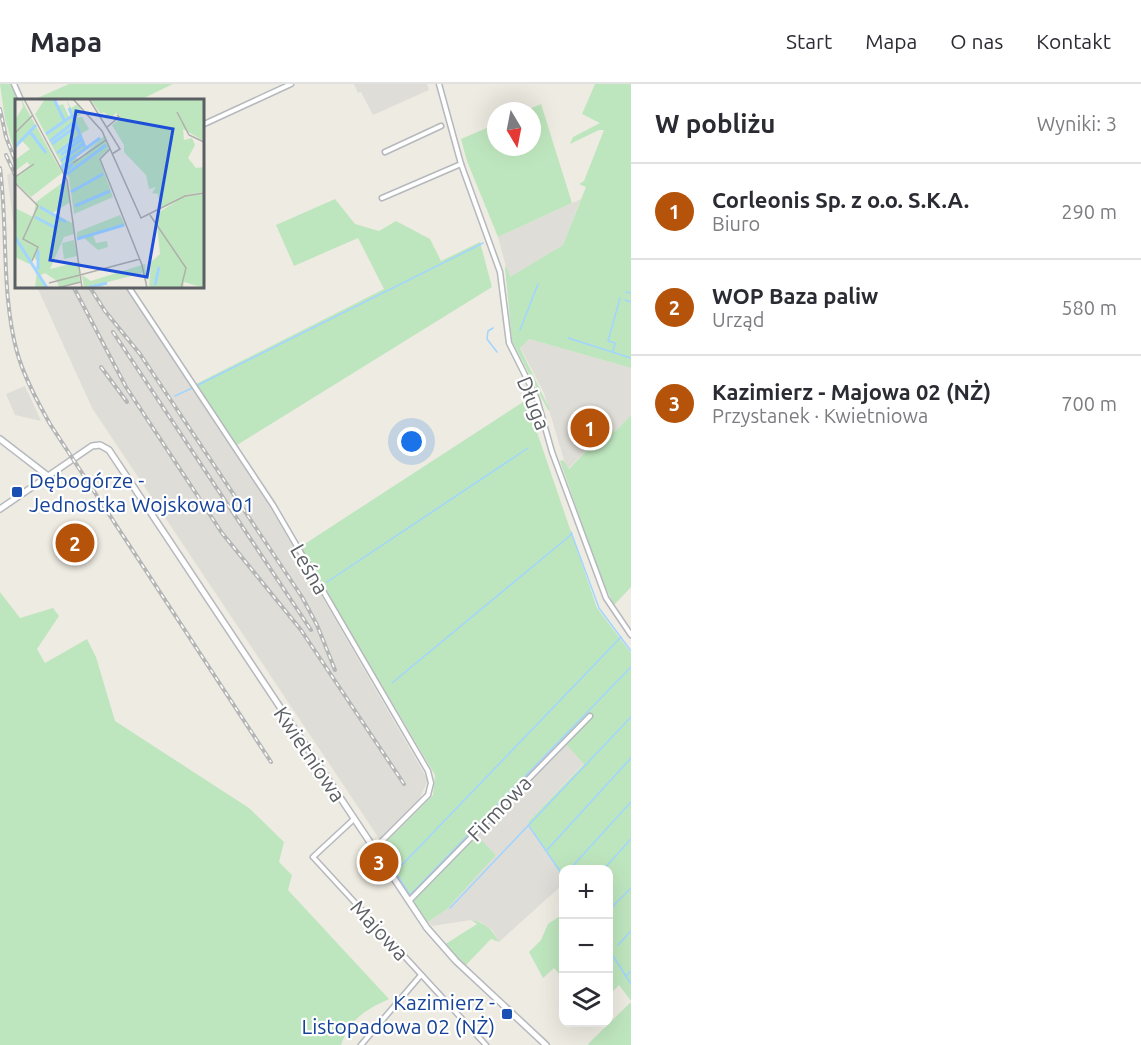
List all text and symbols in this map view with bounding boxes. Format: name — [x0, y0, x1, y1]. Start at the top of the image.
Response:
text: Mapa — [30, 26, 102, 57]
text: Start — [786, 29, 832, 53]
text: Mapa — [865, 29, 917, 53]
text: O nas — [950, 29, 1003, 53]
text: Kontakt — [1036, 29, 1111, 53]
inset map — [15, 99, 204, 288]
north arrow — [487, 102, 541, 156]
text: W pobliżu — [655, 109, 776, 138]
text: Wyniki: 3 — [1037, 112, 1117, 135]
text: Corleonis Sp. z o.o. S.K.A. — [712, 187, 969, 212]
text: 1 — [669, 200, 680, 223]
text: 290 m — [1061, 200, 1117, 223]
text: Biuro — [712, 212, 760, 235]
text: WOP Baza paliw — [712, 283, 878, 308]
text: 2 — [669, 296, 680, 319]
text: 580 m — [1061, 296, 1117, 319]
text: Urząd — [712, 308, 764, 331]
street label: Długa — [513, 373, 555, 433]
text: Kazimierz - Majowa 02 (NŻ) — [712, 379, 991, 404]
text: 3 — [669, 392, 680, 415]
text: 700 m — [1061, 392, 1117, 415]
text: Przystanek · Kwietniowa — [712, 404, 928, 427]
pin: 1 — [570, 406, 610, 450]
your location — [397, 427, 426, 456]
place label: Dębogórze - Jednostka Wojskowa 01 — [29, 468, 255, 516]
marker: Dębogórze - Jednostka Wojskowa 01 — [10, 485, 24, 499]
pin: 2 — [56, 520, 94, 566]
street label: Leśna — [286, 540, 334, 598]
street label: Kwietniowa — [269, 702, 351, 806]
street label: Firmowa — [462, 770, 536, 846]
pin: 3 — [360, 840, 398, 884]
map controls — [559, 865, 613, 1027]
button: + — [559, 865, 613, 919]
street label: Majowa — [346, 895, 414, 965]
button: − — [559, 919, 613, 973]
button: layers — [559, 973, 613, 1027]
place label: Kazimierz - Listopadowa 02 (NŻ) — [301, 990, 495, 1038]
marker: Kazimierz - Listopadowa 02 (NŻ) — [500, 1007, 514, 1021]

